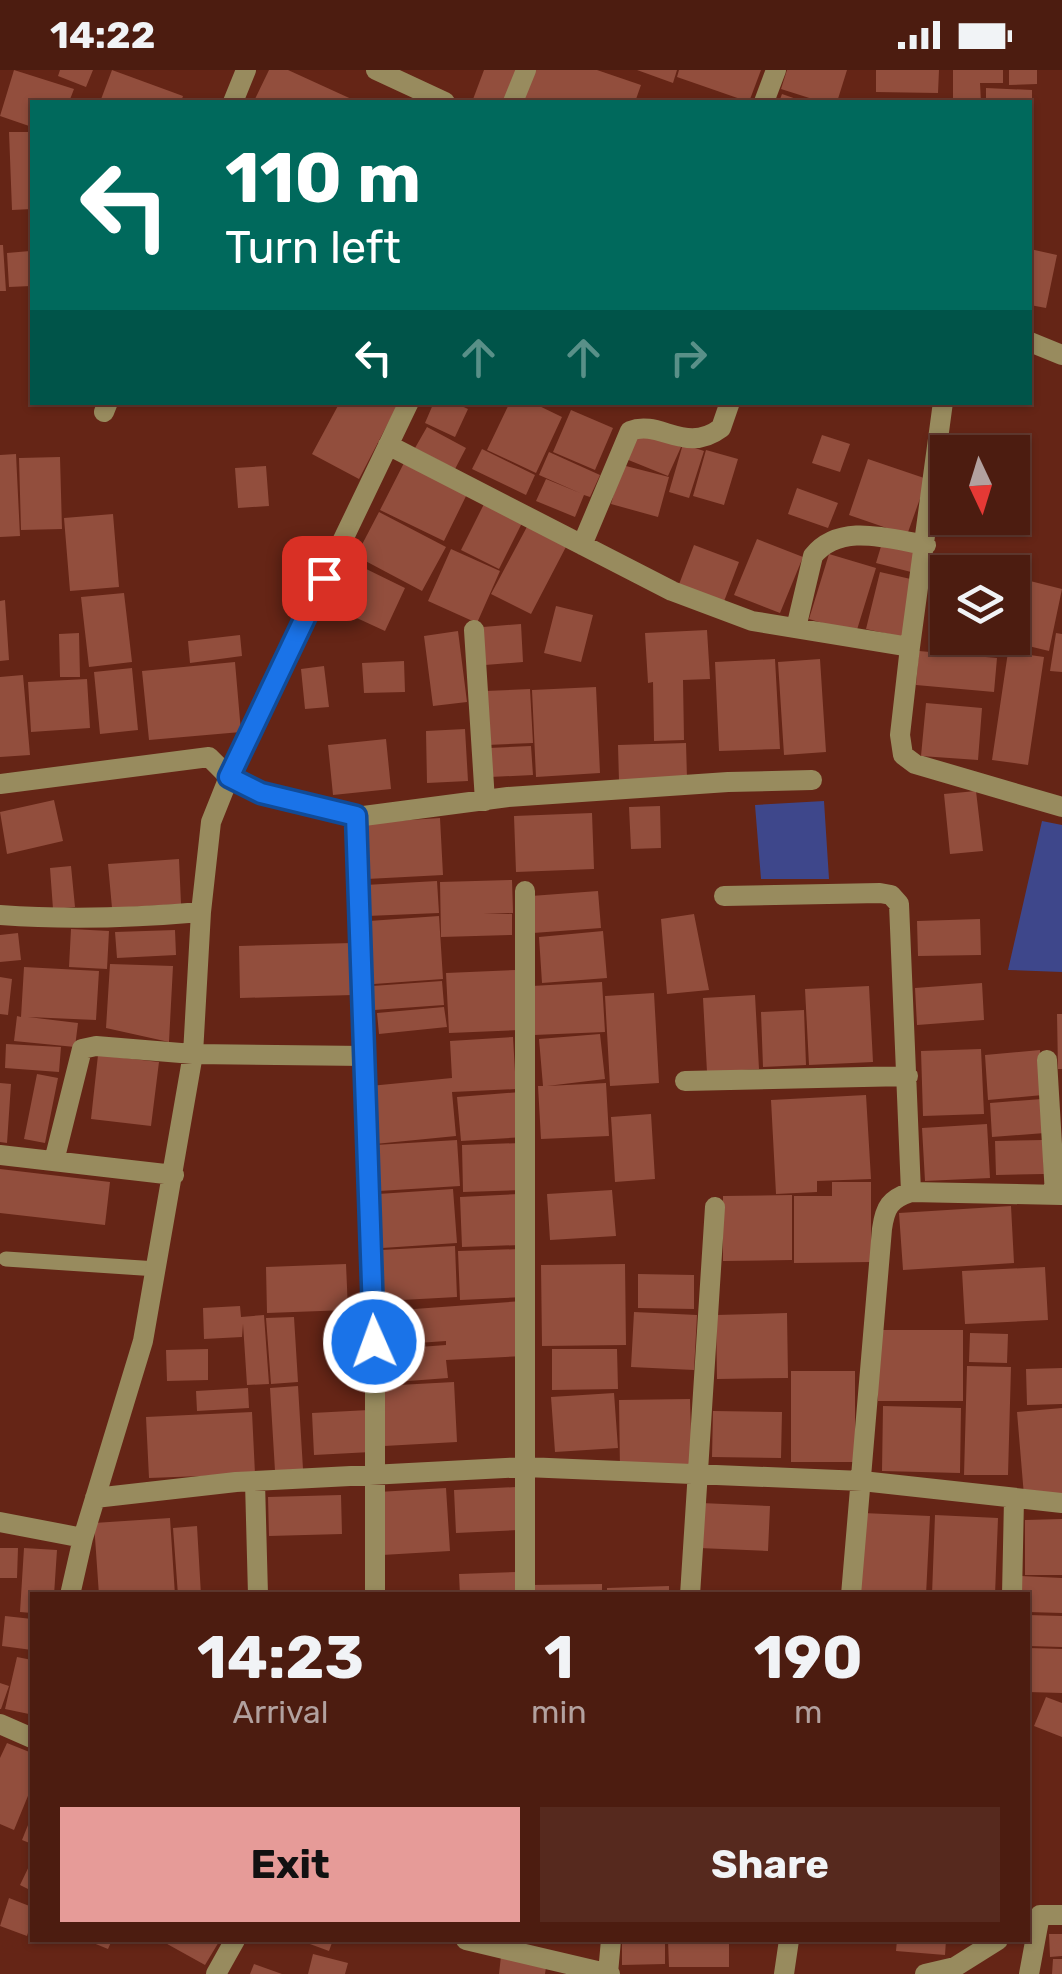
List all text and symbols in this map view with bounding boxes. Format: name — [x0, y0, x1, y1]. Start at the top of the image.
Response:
text: 14:22 — [50, 12, 155, 58]
text: 110 m — [225, 137, 421, 220]
icon: left — [60, 140, 190, 270]
text: Turn left — [225, 221, 401, 274]
icon: left — [346, 330, 401, 385]
icon: ahead — [451, 330, 506, 385]
icon: ahead — [556, 330, 611, 385]
icon: right — [661, 330, 716, 385]
north arrow — [930, 435, 1030, 535]
map controls — [930, 435, 1030, 655]
pin — [282, 536, 367, 621]
icon: arrive — [297, 551, 352, 606]
button: layers — [930, 555, 1030, 655]
position arrow — [322, 1290, 426, 1394]
text: 14:23 — [197, 1622, 364, 1693]
text: 1 — [544, 1622, 574, 1693]
text: 190 — [754, 1622, 863, 1693]
text: Arrival — [233, 1693, 329, 1731]
text: min — [531, 1693, 587, 1731]
text: m — [794, 1693, 823, 1731]
button: Exit — [60, 1807, 520, 1922]
button: Share — [540, 1807, 1000, 1922]

